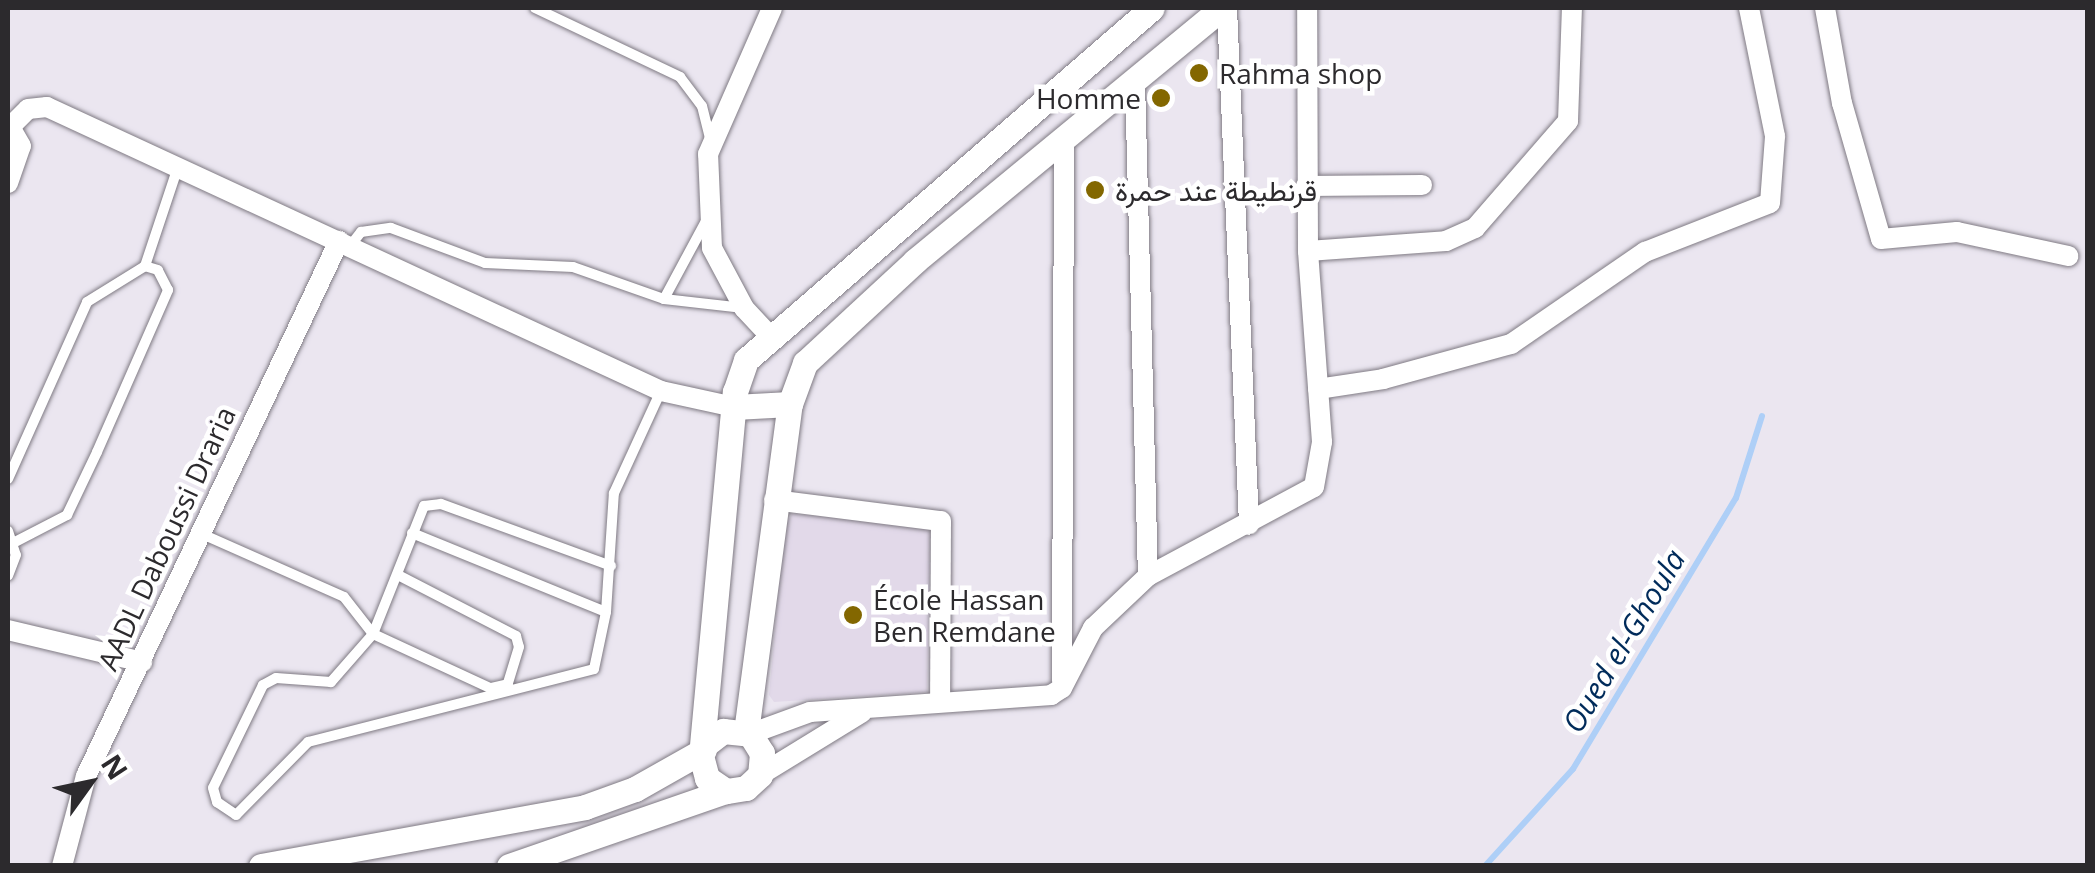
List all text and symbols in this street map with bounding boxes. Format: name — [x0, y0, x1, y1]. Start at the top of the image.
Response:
place label: Rahma shop — [1219, 56, 1382, 90]
marker: Rahma shop — [1188, 62, 1210, 84]
place label: Homme — [1036, 81, 1141, 115]
marker: Homme — [1150, 87, 1172, 109]
place label: قرنطيطة عند حمرة — [1115, 173, 1317, 207]
marker: قرنطيطة عند حمرة — [1084, 179, 1106, 201]
street label: AADL Daboussi Draria — [90, 401, 242, 675]
water label: Oued el-Ghoula — [1555, 543, 1693, 739]
place label: École Hassan Ben Remdane — [873, 582, 1056, 648]
marker: École Hassan Ben Remdane — [842, 604, 864, 626]
north arrow — [40, 733, 140, 833]
text: N — [93, 747, 137, 787]

